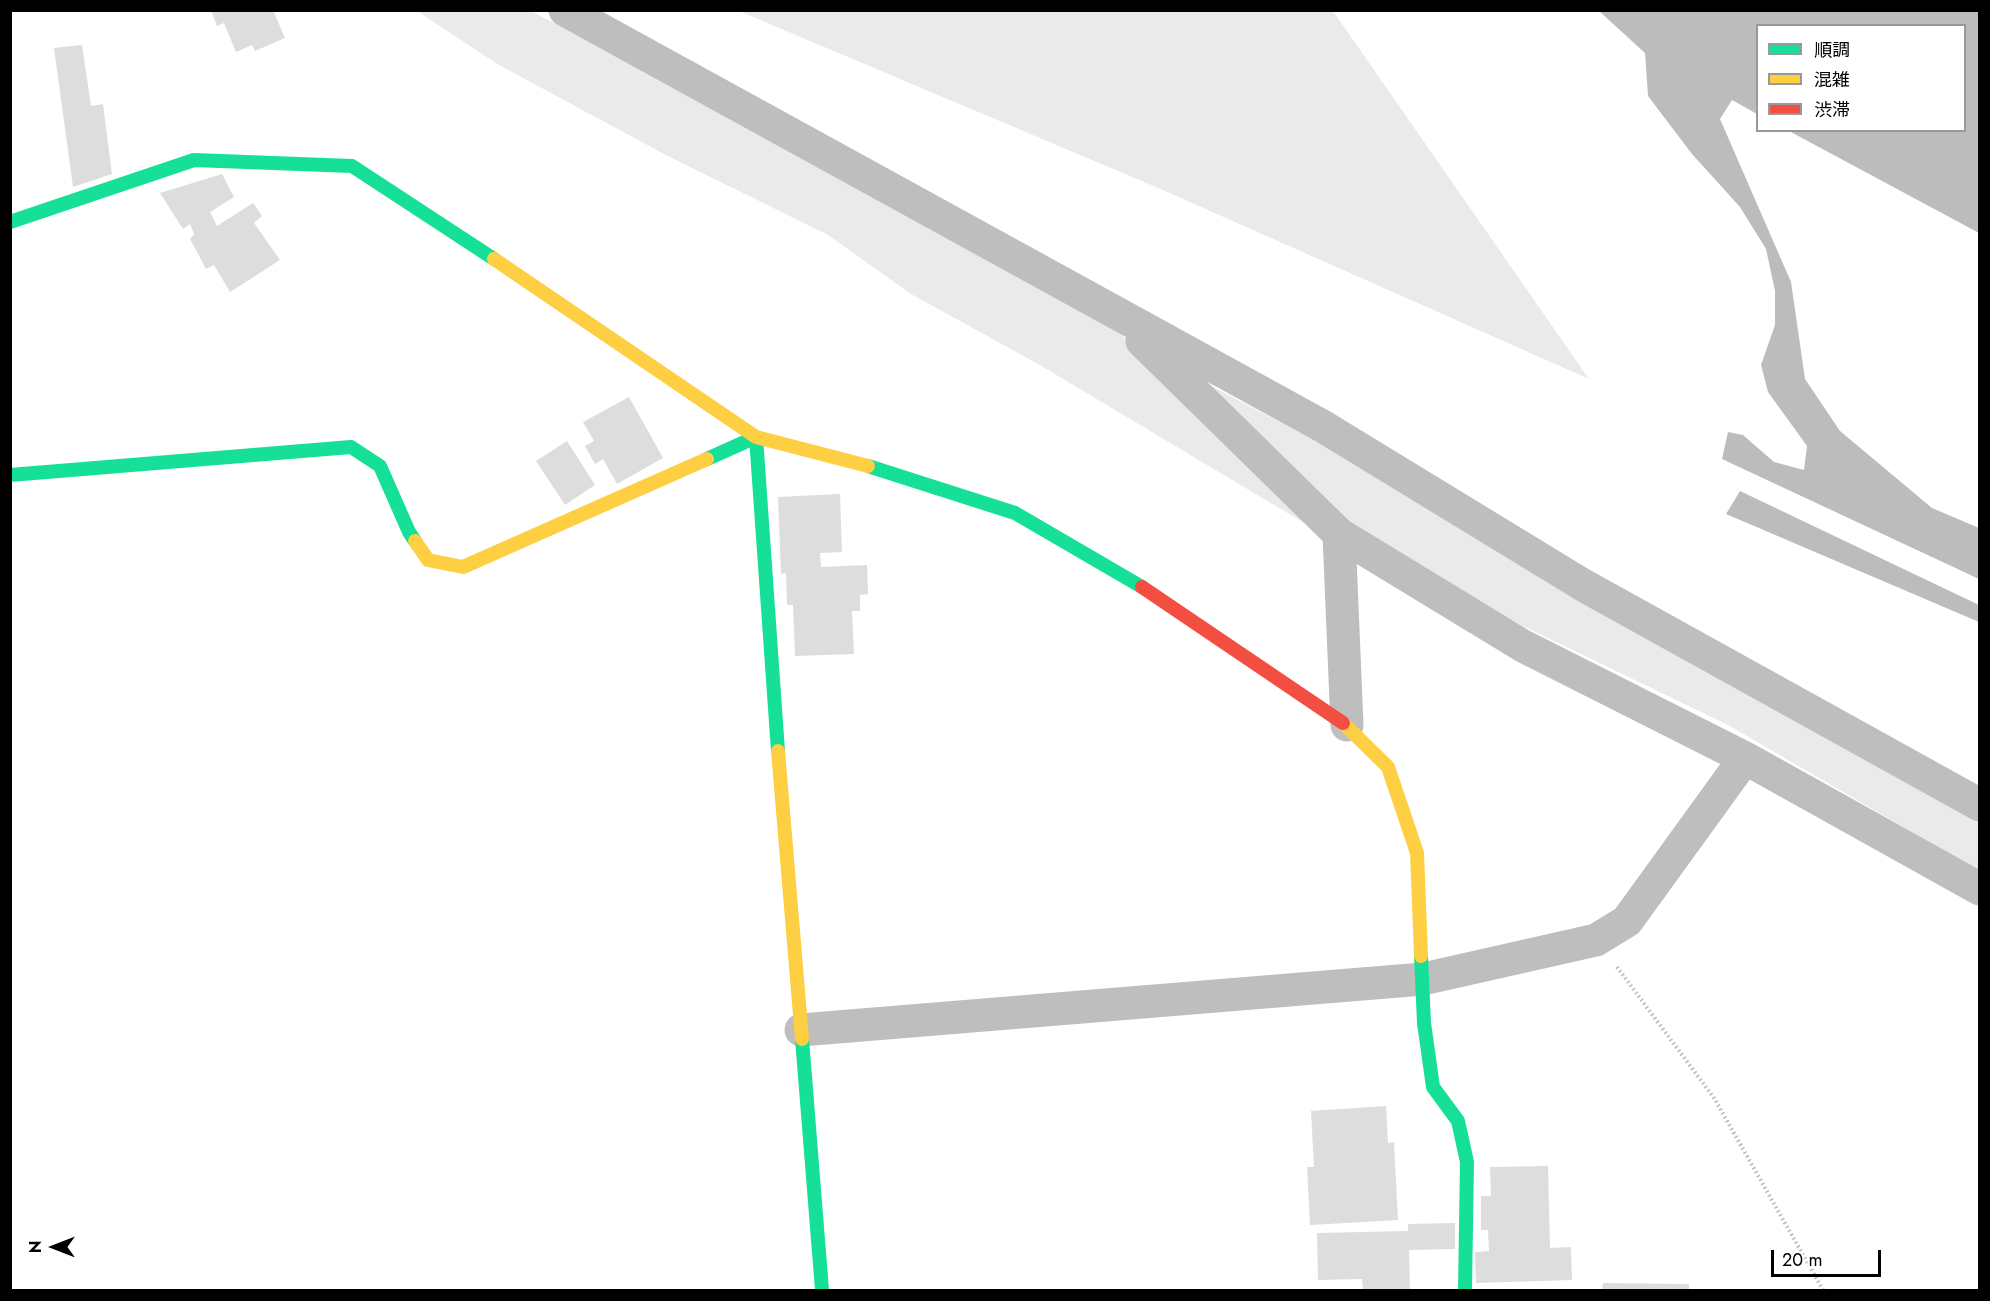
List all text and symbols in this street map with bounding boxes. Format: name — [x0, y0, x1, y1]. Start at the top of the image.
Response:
legend — [1756, 24, 1966, 132]
text: 順調 — [1814, 37, 1850, 63]
text: 混雑 — [1814, 67, 1850, 93]
text: 渋滞 — [1814, 97, 1850, 123]
north arrow — [24, 1217, 84, 1277]
scale bar — [1774, 1238, 1884, 1276]
text: N — [24, 1241, 47, 1253]
text: 20 m — [1782, 1247, 1822, 1273]

